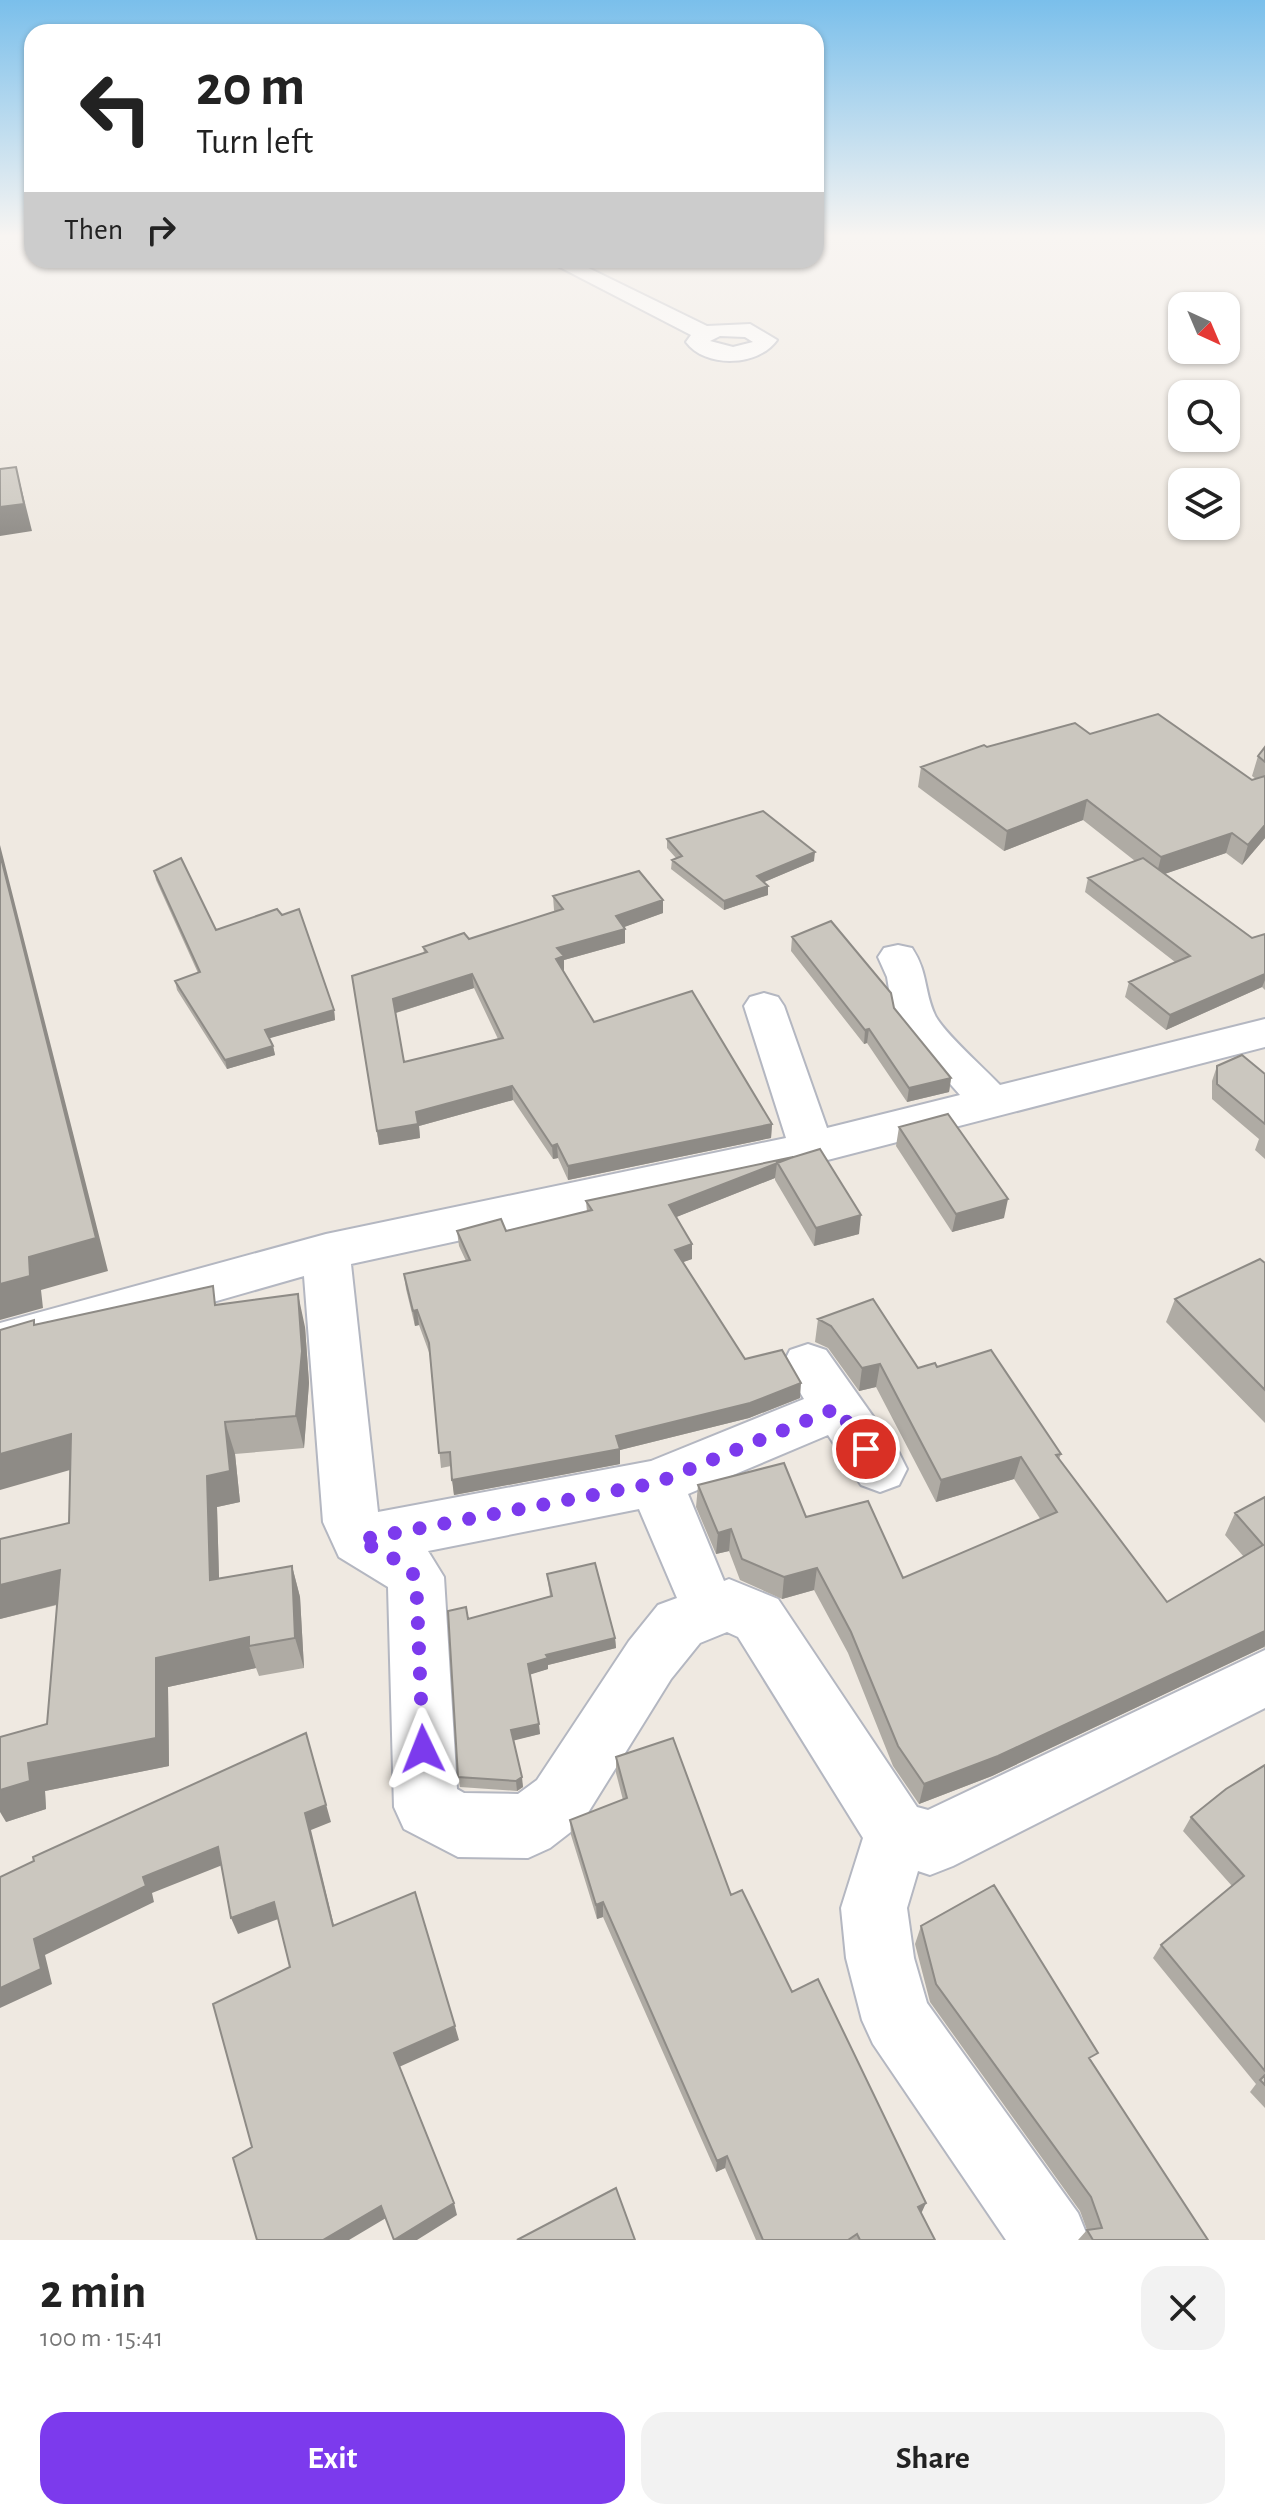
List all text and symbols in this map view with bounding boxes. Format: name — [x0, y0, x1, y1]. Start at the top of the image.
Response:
icon: left — [64, 56, 168, 160]
text: 20 m — [196, 59, 305, 115]
text: Turn left — [196, 124, 313, 160]
icon: right — [139, 208, 183, 252]
text: Then — [64, 215, 123, 245]
north arrow — [1168, 292, 1240, 364]
map controls — [1168, 292, 1240, 540]
button: search — [1168, 380, 1240, 452]
button: layers — [1168, 468, 1240, 540]
pin — [832, 1415, 900, 1483]
icon: arrive — [844, 1427, 888, 1471]
position arrow — [381, 1707, 465, 1791]
button: close — [1141, 2266, 1225, 2350]
text: 2 min — [40, 2269, 147, 2317]
text: 100 m · 15:41 — [40, 2325, 163, 2351]
button: Exit — [40, 2412, 625, 2504]
button: Share — [641, 2412, 1225, 2504]

